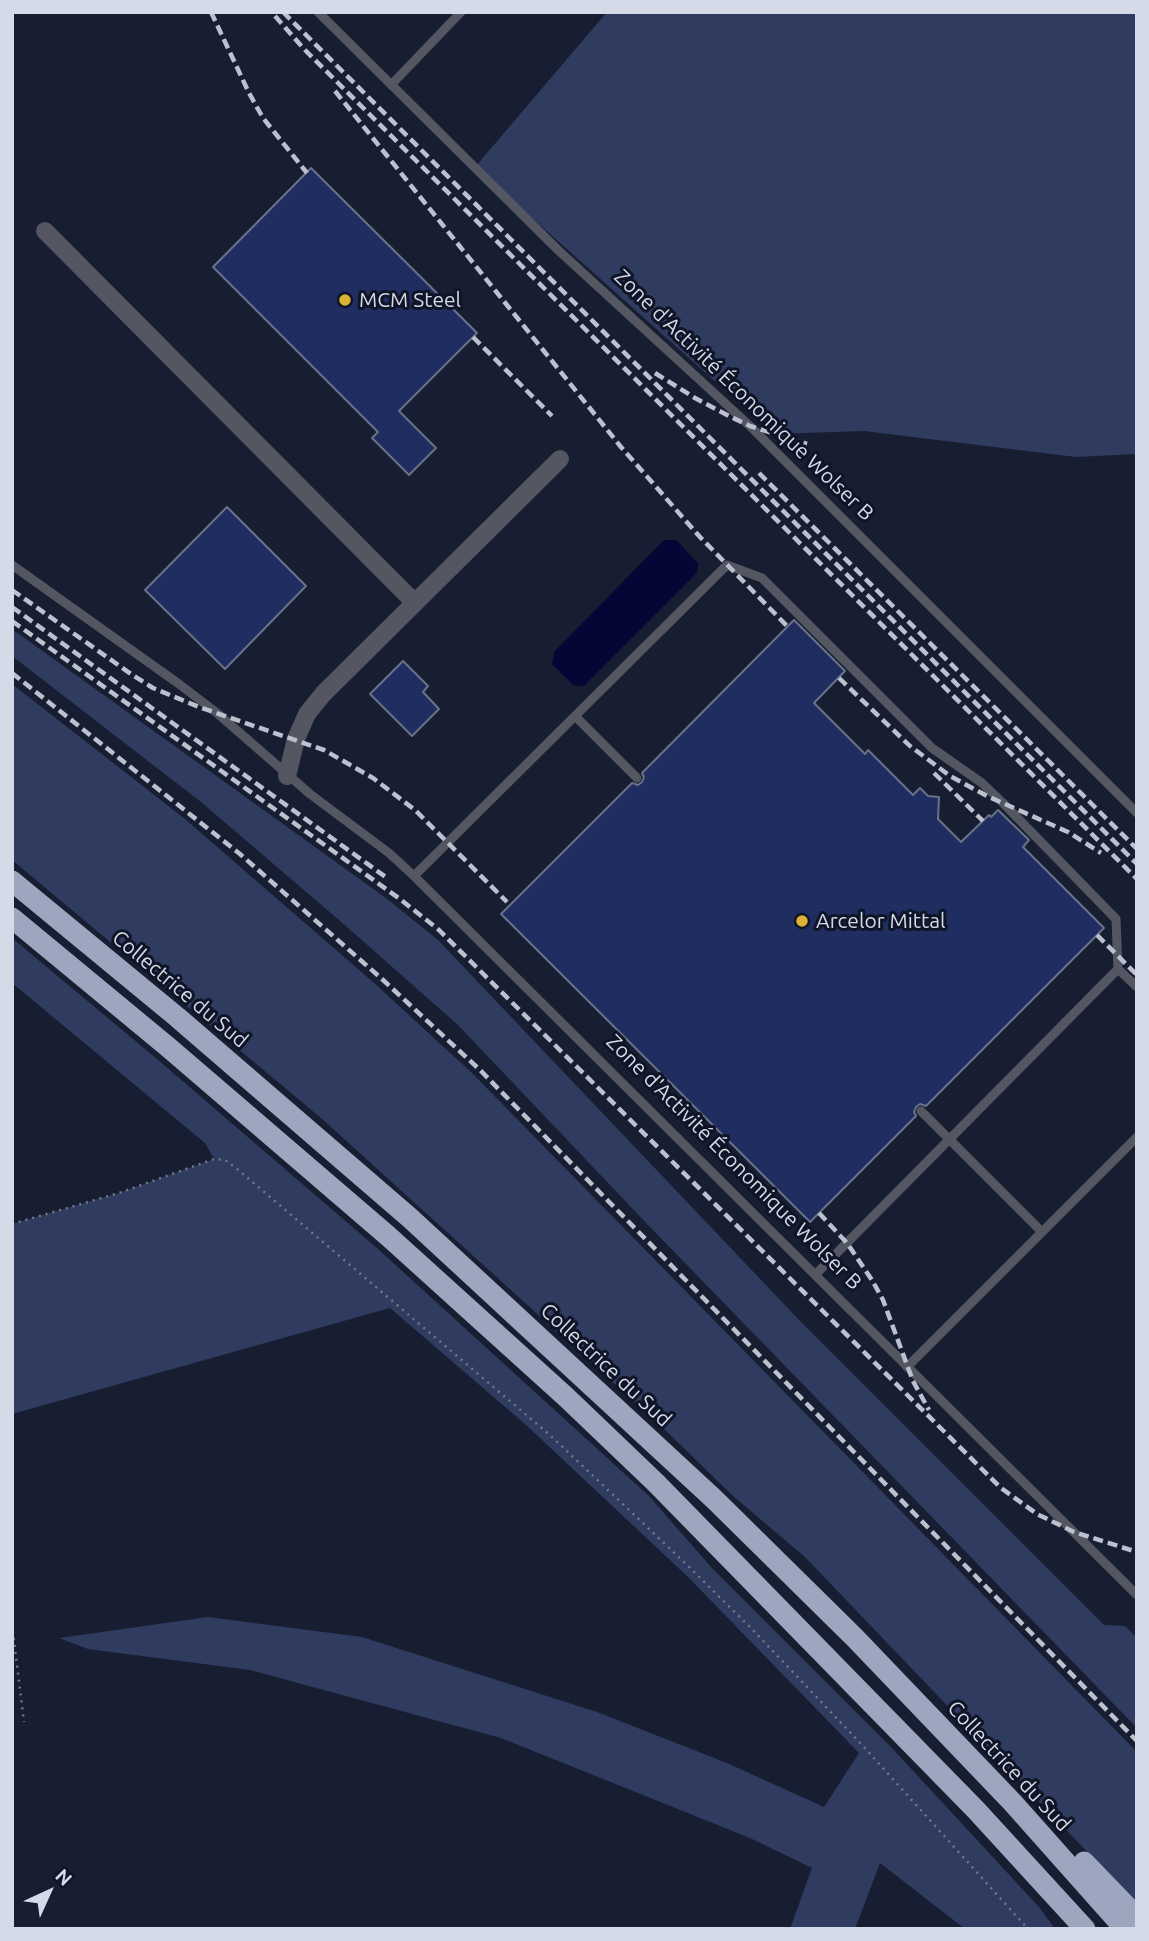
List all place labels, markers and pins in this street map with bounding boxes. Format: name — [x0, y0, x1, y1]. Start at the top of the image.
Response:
place label: MCM Steel — [359, 287, 461, 313]
marker: MCM Steel — [337, 292, 353, 308]
place label: Arcelor Mittal — [816, 908, 946, 934]
marker: Arcelor Mittal — [794, 913, 810, 929]

